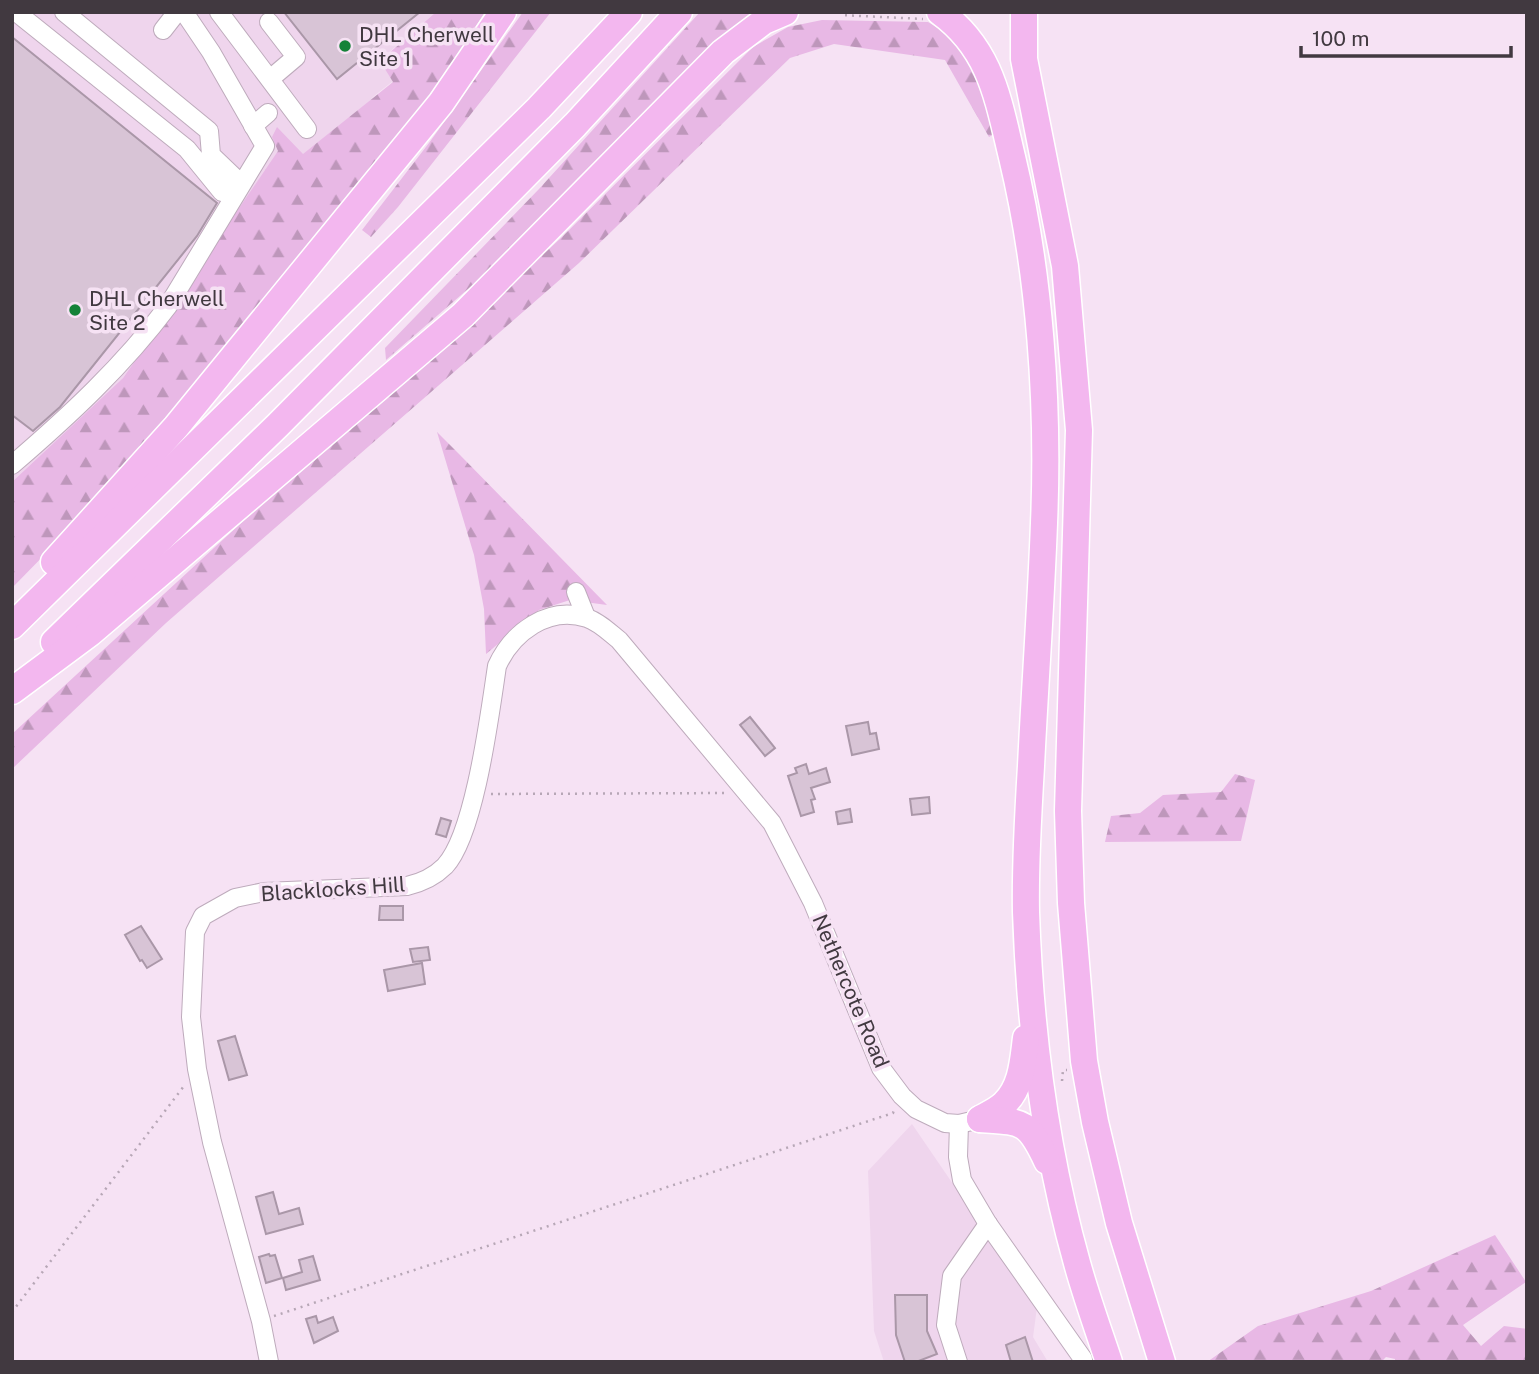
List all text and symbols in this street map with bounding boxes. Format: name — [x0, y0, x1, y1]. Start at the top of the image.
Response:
scale bar — [1301, 14, 1511, 58]
place label: DHL Cherwell Site 1 — [359, 22, 494, 71]
text: 100 m — [1312, 26, 1369, 51]
marker: DHL Cherwell Site 1 — [337, 38, 353, 54]
place label: DHL Cherwell Site 2 — [89, 286, 224, 335]
marker: DHL Cherwell Site 2 — [67, 302, 83, 318]
street label: Blacklocks Hill — [260, 871, 406, 907]
street label: Nethercote Road — [807, 910, 895, 1072]

